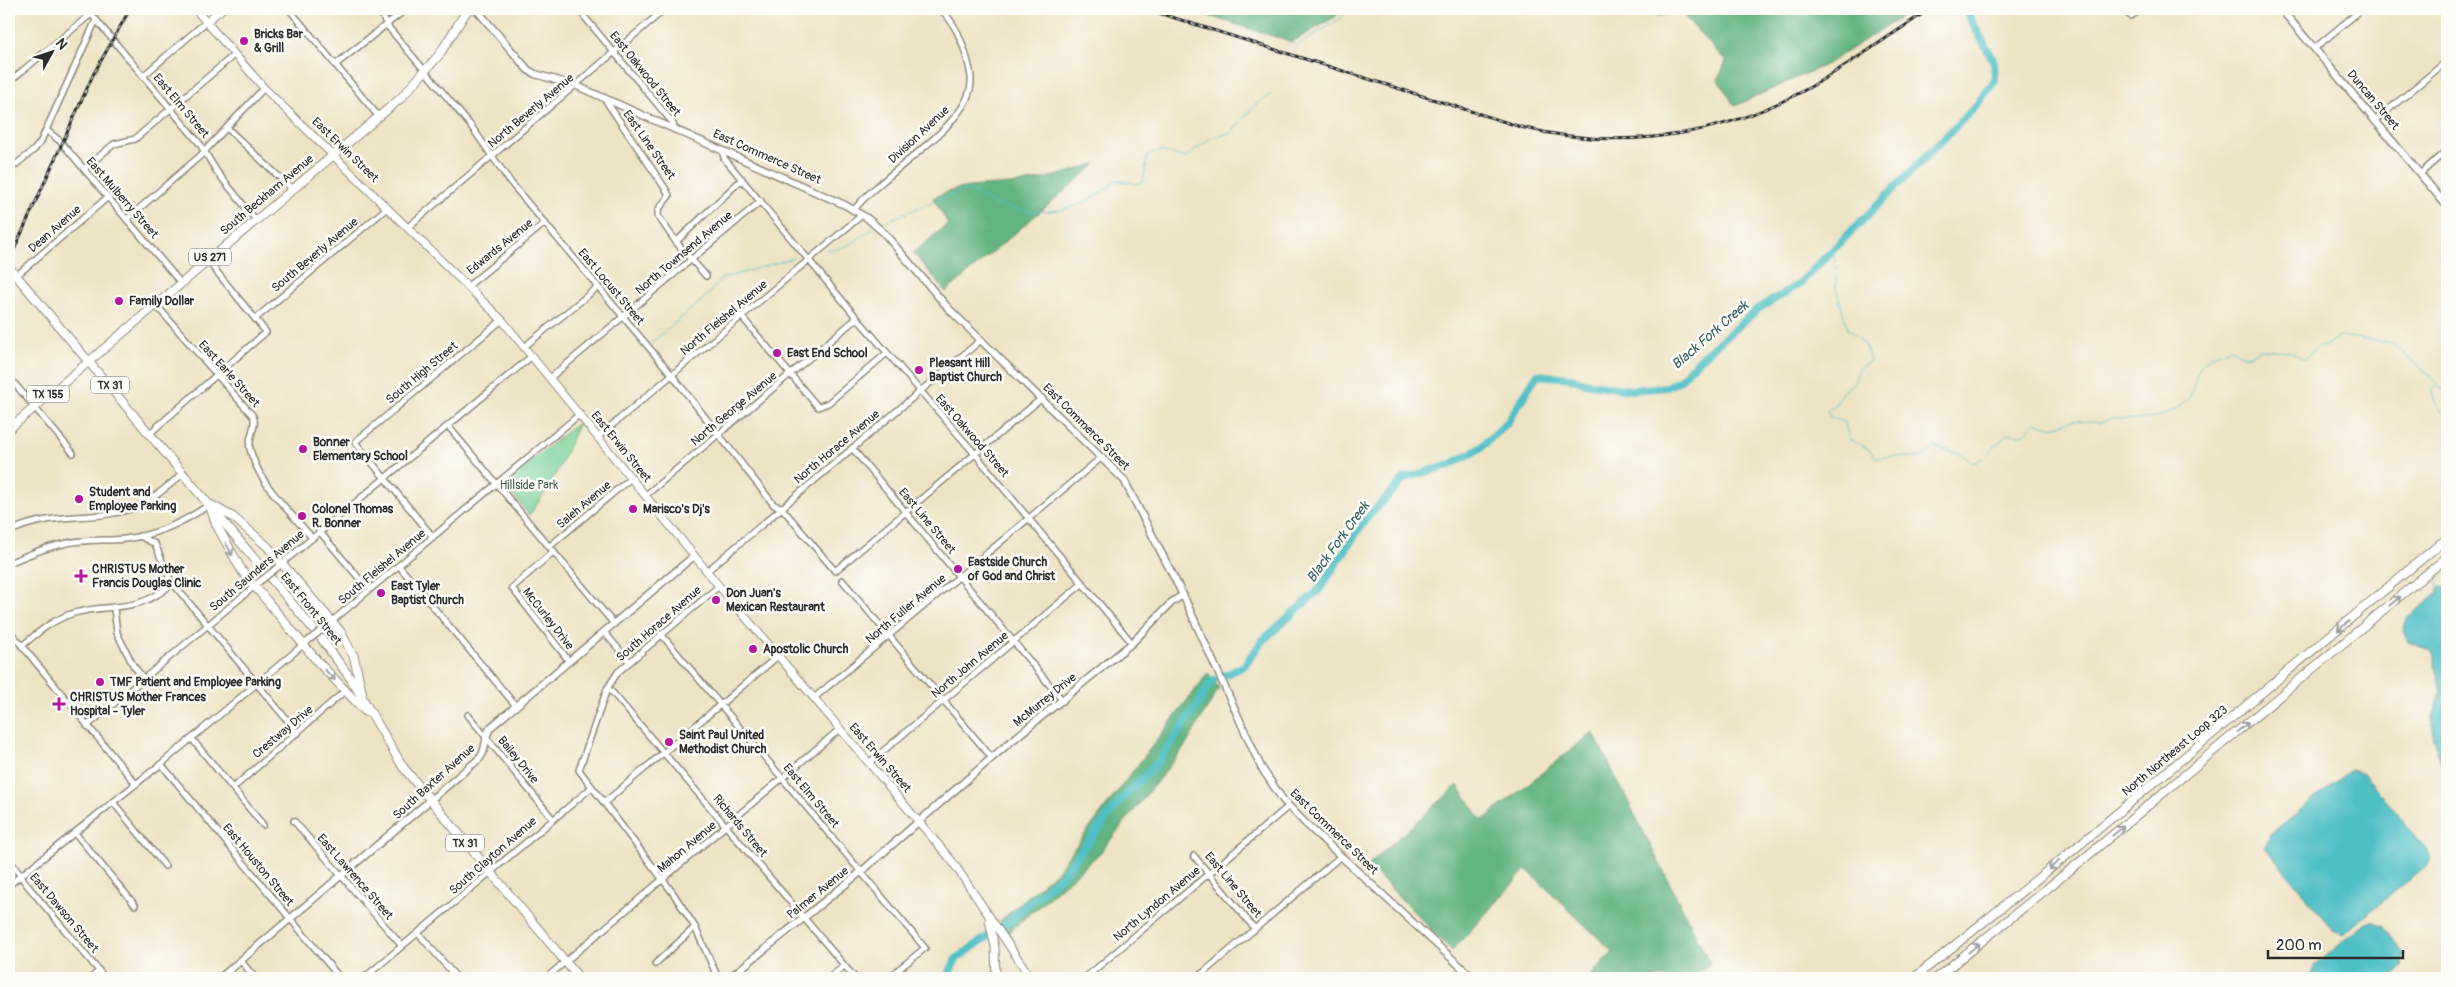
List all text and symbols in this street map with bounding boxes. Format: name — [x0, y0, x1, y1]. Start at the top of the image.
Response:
place label: Bricks Bar & Grill — [254, 27, 304, 56]
north arrow — [28, 28, 78, 78]
street label: East Oakwood Street — [606, 29, 684, 120]
text: N — [52, 35, 71, 53]
marker: Bricks Bar & Grill — [238, 35, 250, 47]
street label: Duncan Street — [2344, 67, 2402, 133]
street label: East Elm Street — [150, 71, 212, 141]
street label: North Beverly Avenue — [485, 71, 577, 151]
street label: Division Avenue — [885, 103, 953, 167]
street label: East Line Street — [620, 107, 679, 183]
street label: East Erwin Street — [308, 114, 382, 186]
street label: East Commerce Street — [711, 126, 824, 188]
street label: South Beckham Avenue — [217, 151, 317, 239]
street label: East Mulberry Street — [83, 154, 161, 242]
street label: Dean Avenue — [26, 202, 84, 256]
street label: North Townsend Avenue — [632, 208, 736, 298]
street label: South Beverly Avenue — [269, 214, 361, 296]
street label: Edwards Avenue — [464, 216, 536, 278]
street label: East Locust Street — [575, 246, 647, 328]
road number: US 271 — [189, 248, 231, 266]
street label: North Fleishel Avenue — [677, 277, 771, 359]
place label: Family Dollar — [129, 294, 195, 309]
marker: Family Dollar — [113, 295, 125, 307]
water label: Black Fork Creek — [1668, 296, 1753, 373]
street label: East Earle Street — [195, 338, 263, 411]
street label: South High Street — [383, 338, 461, 407]
place label: East End School — [787, 346, 868, 361]
marker: East End School — [771, 347, 783, 359]
place label: Pleasant Hill Baptist Church — [929, 356, 1002, 385]
marker: Pleasant Hill Baptist Church — [913, 364, 925, 376]
street label: North George Avenue — [688, 369, 780, 449]
road number: TX 31 — [91, 376, 129, 394]
street label: East Commerce Street — [1039, 380, 1133, 474]
road number: TX 155 — [27, 386, 69, 402]
street label: East Oakwood Street — [932, 392, 1012, 481]
street label: North Horace Avenue — [791, 407, 883, 487]
street label: East Erwin Street — [588, 408, 654, 486]
place label: Bonner Elementary School — [313, 435, 408, 464]
marker: Bonner Elementary School — [297, 443, 309, 455]
park label: Hillside Park — [500, 478, 558, 493]
street label: Saleh Avenue — [554, 478, 614, 532]
place label: Student and Employee Parking — [89, 485, 176, 514]
street label: East Line Street — [895, 485, 959, 557]
marker: Student and Employee Parking — [73, 493, 85, 505]
water label: Black Fork Creek — [1303, 497, 1374, 586]
place label: Colonel Thomas R. Bonner — [312, 502, 394, 531]
place label: Marisco's Dj's — [643, 502, 711, 517]
marker: Marisco's Dj's — [627, 503, 639, 515]
marker: Colonel Thomas R. Bonner — [296, 510, 308, 522]
street label: South Fleishel Avenue — [335, 526, 429, 608]
street label: South Saunders Avenue — [207, 527, 307, 615]
one-way arrow — [224, 541, 234, 556]
place label: Eastside Church of God and Christ — [967, 555, 1056, 584]
place label: CHRISTUS Mother Francis Douglas Clinic — [92, 562, 201, 591]
marker: Eastside Church of God and Christ — [952, 563, 964, 575]
marker: CHRISTUS Mother Francis Douglas Clinic — [74, 569, 88, 583]
street label: East Front Street — [277, 570, 345, 648]
street label: North Fuller Avenue — [863, 571, 949, 647]
place label: East Tyler Baptist Church — [391, 579, 464, 608]
street label: South Horace Avenue — [613, 583, 705, 665]
street label: McCurley Drive — [519, 585, 577, 653]
place label: Don Juan's Mexican Restaurant — [726, 586, 826, 615]
marker: East Tyler Baptist Church — [375, 587, 387, 599]
marker: Don Juan's Mexican Restaurant — [710, 594, 722, 606]
one-way arrow — [2388, 596, 2401, 607]
one-way arrow — [2337, 621, 2350, 632]
street label: North John Avenue — [928, 628, 1012, 702]
place label: Apostolic Church — [763, 642, 849, 657]
marker: Apostolic Church — [747, 643, 759, 655]
one-way arrow — [324, 669, 337, 681]
street label: McMurrey Drive — [1010, 670, 1080, 730]
place label: TMF Patient and Employee Parking — [109, 675, 281, 690]
marker: TMF Patient and Employee Parking — [94, 676, 106, 688]
place label: CHRISTUS Mother Frances Hospital - Tyler — [70, 690, 206, 719]
marker: CHRISTUS Mother Frances Hospital - Tyler — [52, 697, 66, 711]
street label: Crestway Drive — [250, 702, 316, 762]
street label: North Northeast Loop 323 — [2119, 702, 2231, 800]
street label: East Erwin Street — [846, 720, 914, 796]
one-way arrow — [2236, 722, 2249, 733]
place label: Saint Paul United Methodist Church — [679, 728, 767, 757]
street label: Bailey Drive — [494, 733, 542, 787]
marker: Saint Paul United Methodist Church — [663, 736, 675, 748]
street label: South Baxter Avenue — [390, 741, 478, 823]
street label: East Elm Street — [780, 761, 842, 831]
street label: East Commerce Street — [1287, 786, 1381, 878]
street label: Richards Street — [710, 792, 771, 860]
street label: South Clayton Avenue — [446, 814, 540, 898]
street label: Mahon Avenue — [654, 818, 720, 876]
street label: East Houston Street — [219, 821, 297, 909]
one-way arrow — [2111, 825, 2124, 836]
street label: East Lawrence Street — [314, 831, 396, 923]
road number: TX 31 — [446, 834, 484, 851]
street label: East Line Street — [1201, 849, 1265, 921]
one-way arrow — [2048, 860, 2061, 871]
street label: North Lyndon Avenue — [1110, 863, 1204, 945]
street label: Palmer Avenue — [784, 864, 852, 922]
street label: East Dawson Street — [26, 870, 102, 956]
scale bar — [2268, 927, 2404, 959]
text: 200 m — [2276, 936, 2321, 955]
one-way arrow — [1967, 942, 1980, 953]

